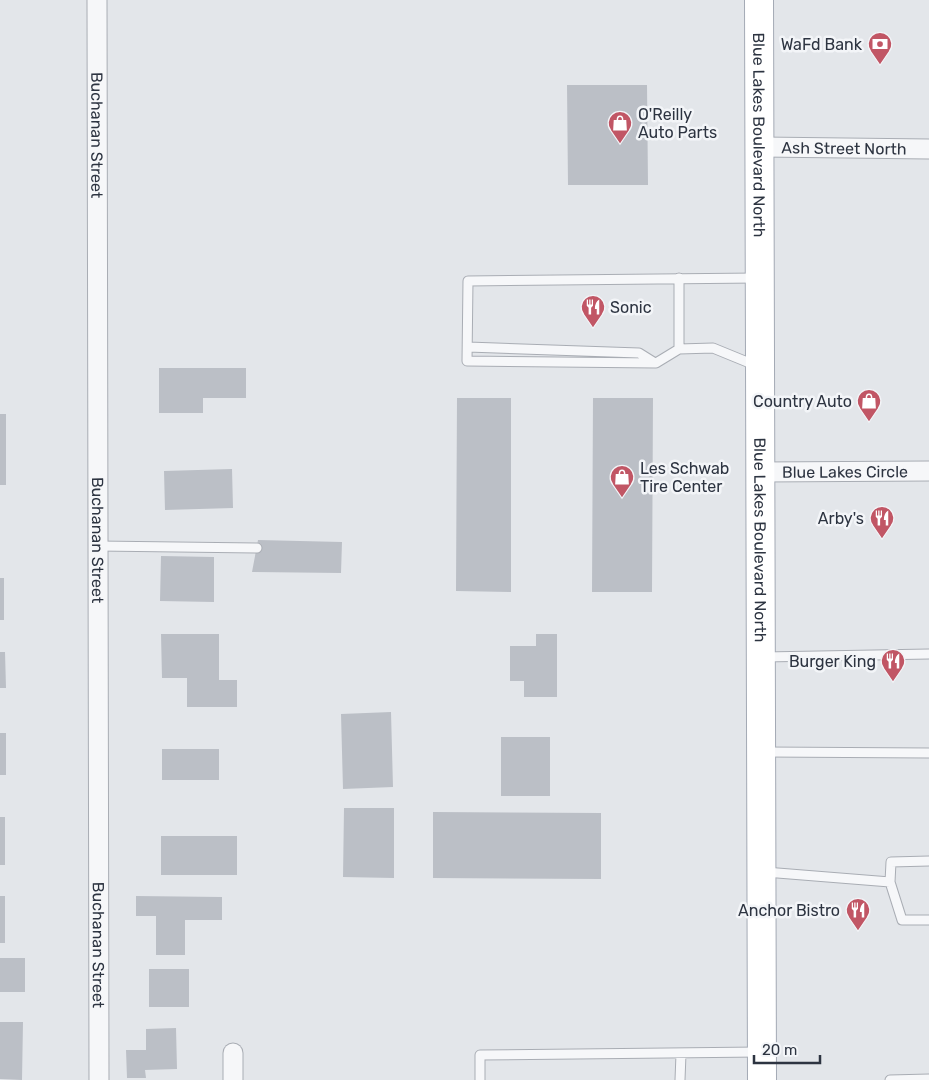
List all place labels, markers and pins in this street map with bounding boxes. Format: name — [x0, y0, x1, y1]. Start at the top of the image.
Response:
bank icon: WaFd Bank — [867, 31, 893, 65]
place label: WaFd Bank — [781, 35, 863, 54]
place label: O'Reilly Auto Parts — [638, 105, 717, 142]
shop icon: O'Reilly Auto Parts — [607, 110, 633, 144]
restaurant icon: Sonic — [580, 294, 606, 328]
place label: Sonic — [610, 298, 652, 317]
shop icon: Country Auto — [856, 388, 882, 422]
place label: Country Auto — [753, 392, 852, 411]
place label: Les Schwab Tire Center — [640, 459, 729, 496]
shop icon: Les Schwab Tire Center — [609, 464, 635, 498]
restaurant icon: Arby's — [869, 505, 895, 539]
place label: Arby's — [818, 509, 864, 528]
restaurant icon: Burger King — [880, 648, 906, 682]
place label: Burger King — [789, 652, 876, 671]
restaurant icon: Anchor Bistro — [845, 897, 871, 931]
place label: Anchor Bistro — [738, 901, 840, 920]

